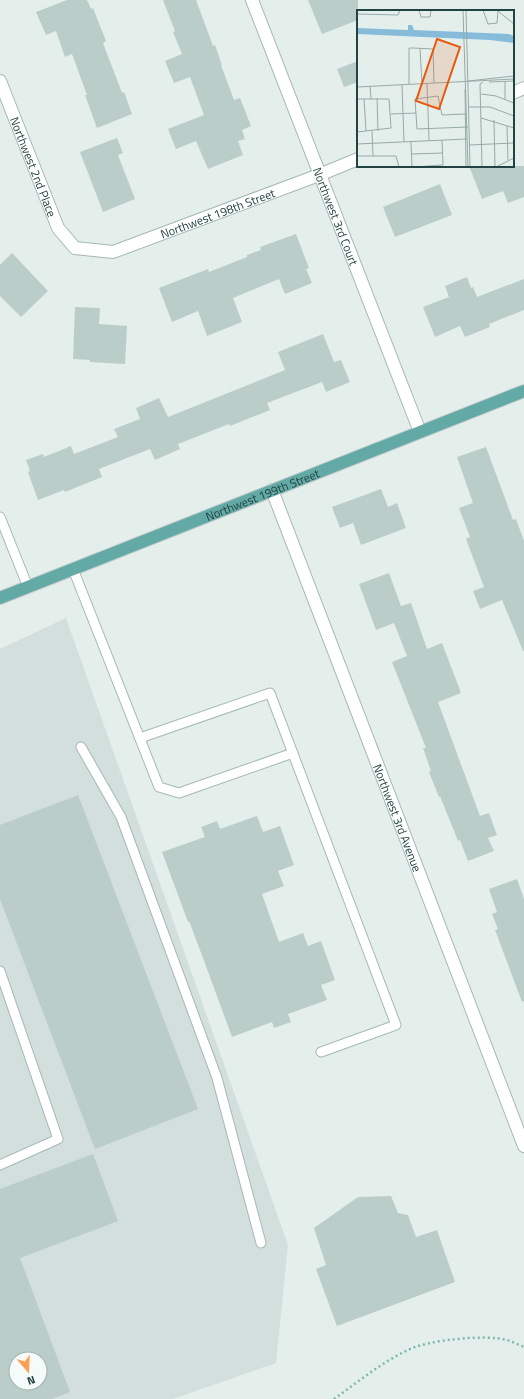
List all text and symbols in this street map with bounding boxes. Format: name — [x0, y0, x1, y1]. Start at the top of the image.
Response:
inset map — [357, 10, 514, 167]
street label: Northwest 2nd Place — [5, 114, 62, 219]
street label: Northwest 3rd Court — [308, 164, 364, 269]
street label: Northwest 198th Street — [157, 183, 278, 243]
street label: Northwest 199th Street — [202, 463, 323, 526]
street label: Northwest 3rd Avenue — [369, 761, 427, 874]
north arrow — [8, 1351, 48, 1391]
text: N — [25, 1372, 37, 1389]

